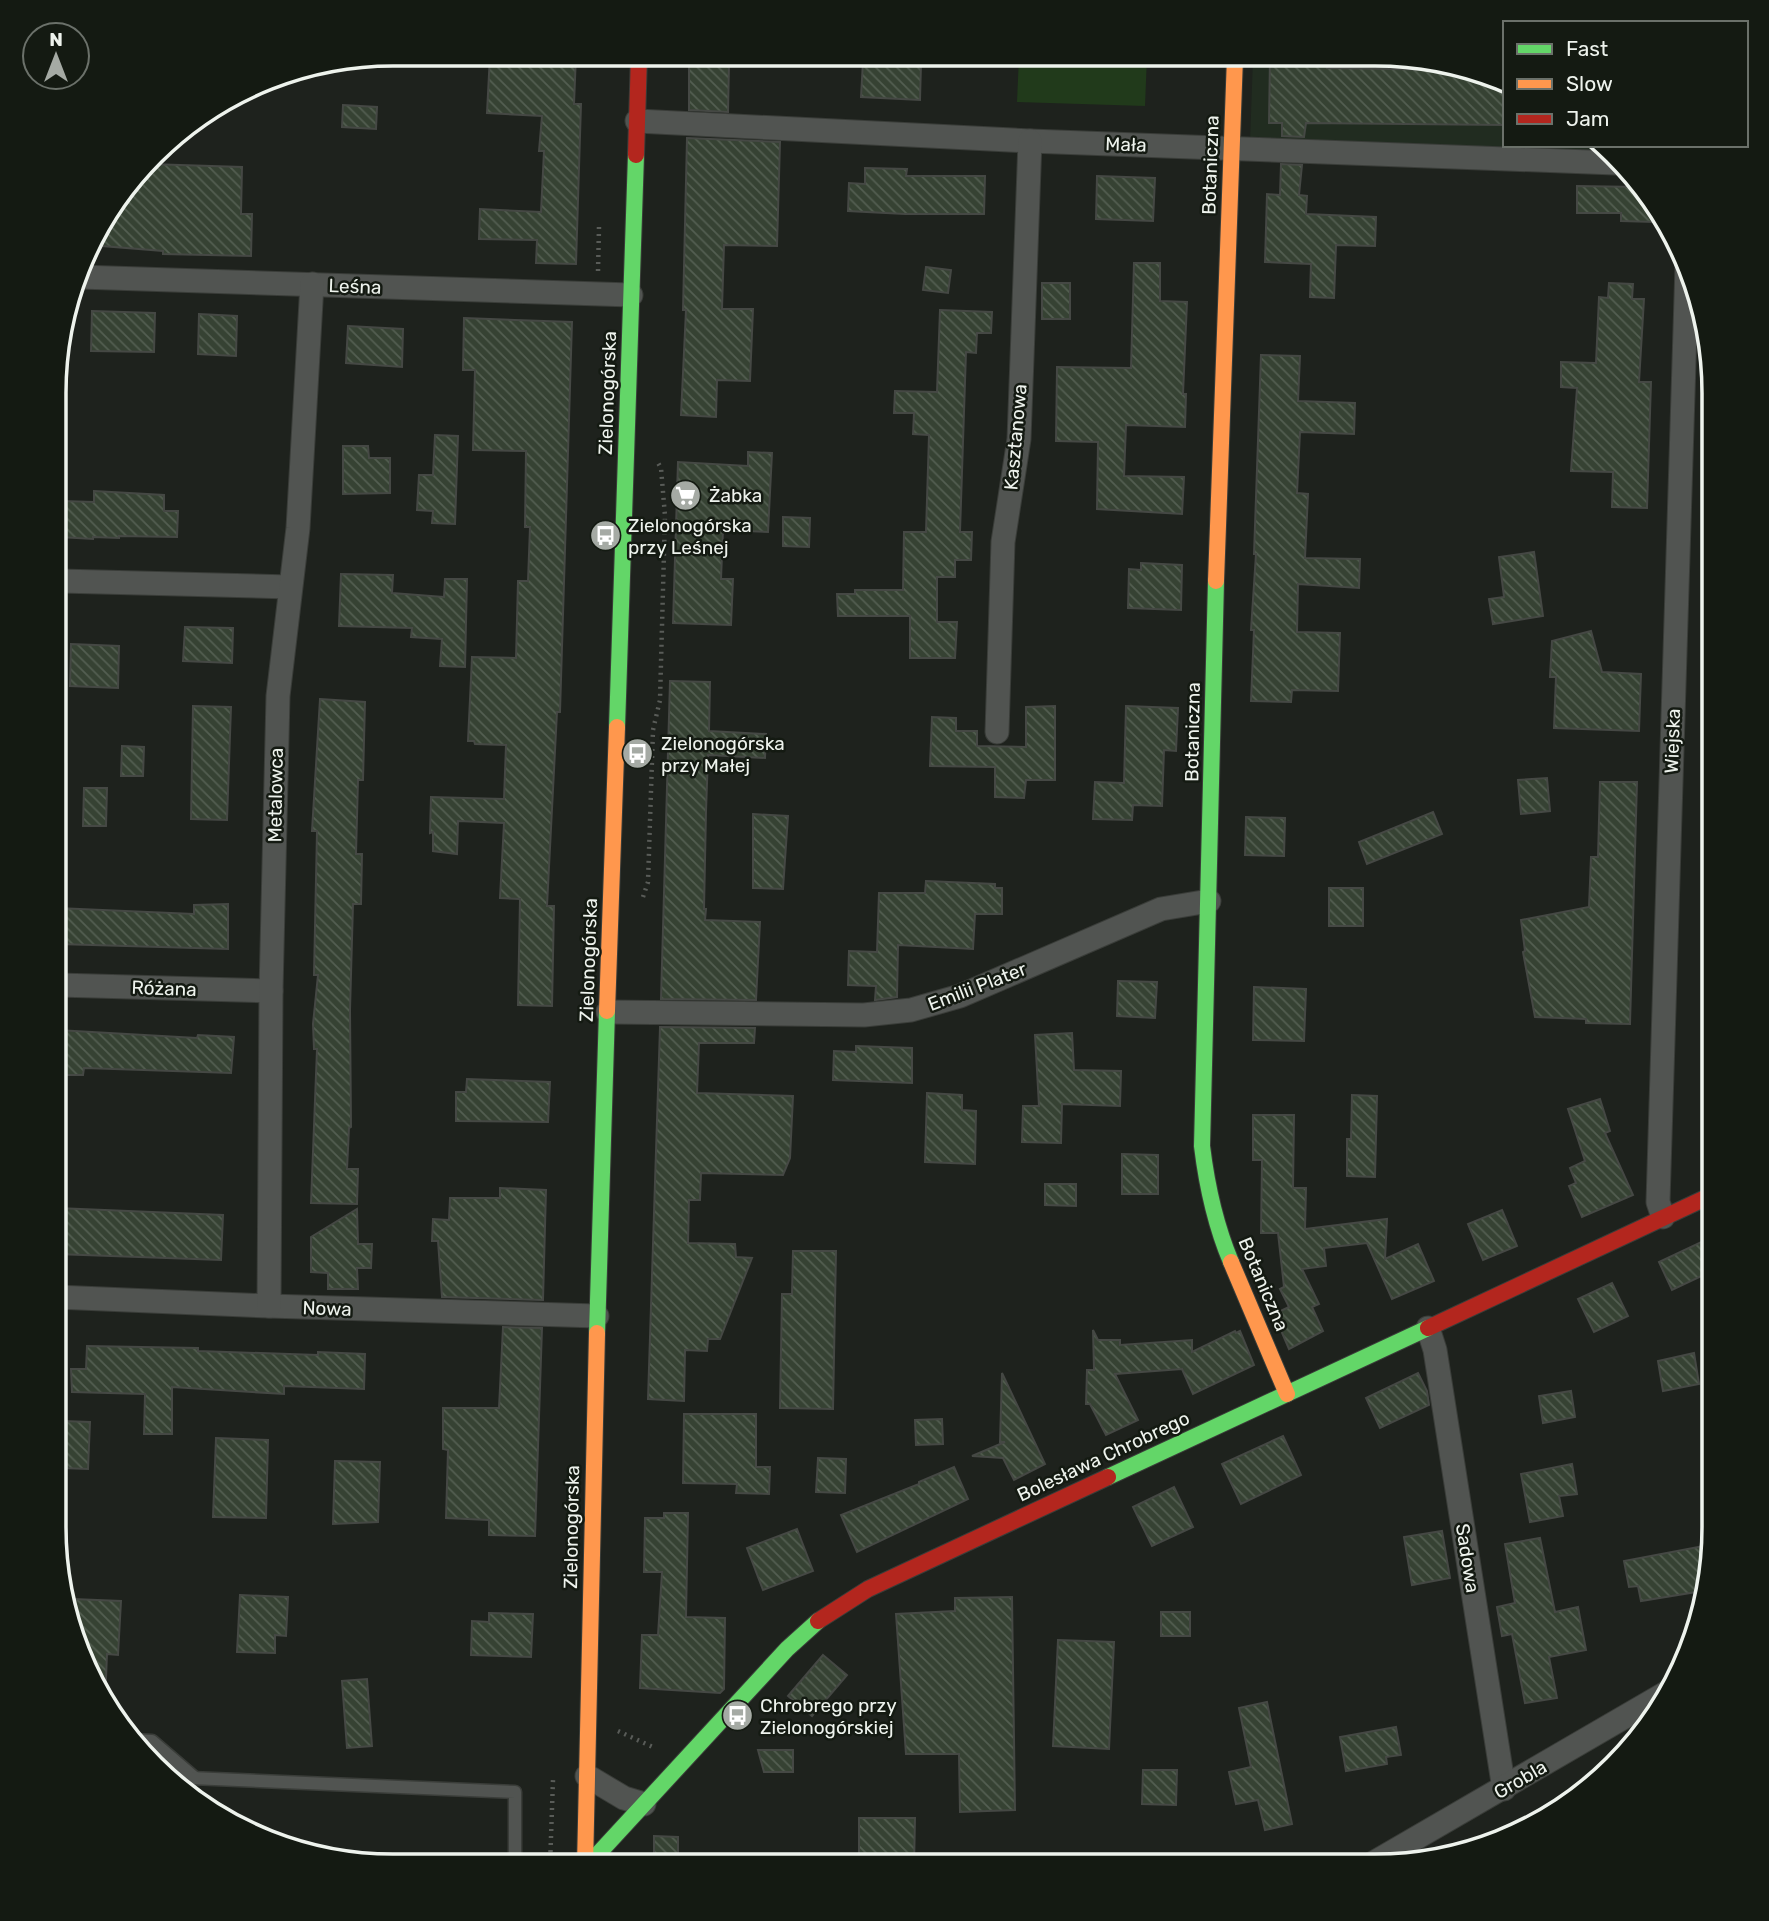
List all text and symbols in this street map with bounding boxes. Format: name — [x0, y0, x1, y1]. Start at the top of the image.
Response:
north arrow — [21, 21, 91, 91]
legend — [1503, 21, 1748, 147]
text: N — [49, 28, 63, 51]
text: Fast — [1566, 36, 1608, 61]
text: Slow — [1566, 71, 1613, 96]
text: Jam — [1566, 106, 1610, 131]
street label: Botaniczna — [1197, 115, 1224, 215]
street label: Mała — [1105, 132, 1147, 157]
street label: Leśna — [328, 274, 382, 299]
street label: Zielonogórska — [594, 331, 621, 455]
street label: Kasztanowa — [999, 383, 1032, 491]
supermarket icon: Żabka — [669, 478, 703, 512]
place label: Żabka — [709, 484, 762, 507]
place label: Zielonogórska przy Leśnej — [628, 514, 752, 559]
bus stop icon: Zielonogórska przy Leśnej — [588, 519, 622, 553]
street label: Botaniczna — [1180, 682, 1205, 782]
street label: Wiejska — [1660, 708, 1685, 774]
place label: Zielonogórska przy Małej — [661, 732, 785, 777]
bus stop icon: Zielonogórska przy Małej — [621, 737, 655, 771]
street label: Metalowca — [263, 747, 288, 843]
street label: Zielonogórska — [575, 898, 602, 1022]
street label: Emilii Plater — [925, 957, 1031, 1016]
street label: Różana — [131, 976, 197, 1001]
street label: Botaniczna — [1233, 1234, 1294, 1335]
street label: Nowa — [302, 1296, 352, 1321]
street label: Bolesława Chrobrego — [1013, 1406, 1193, 1507]
street label: Zielonogórska — [559, 1465, 584, 1589]
street label: Sadowa — [1451, 1522, 1484, 1594]
place label: Chrobrego przy Zielonogórskiej — [760, 1694, 897, 1739]
bus stop icon: Chrobrego przy Zielonogórskiej — [720, 1699, 754, 1733]
street label: Grobla — [1490, 1755, 1551, 1804]

